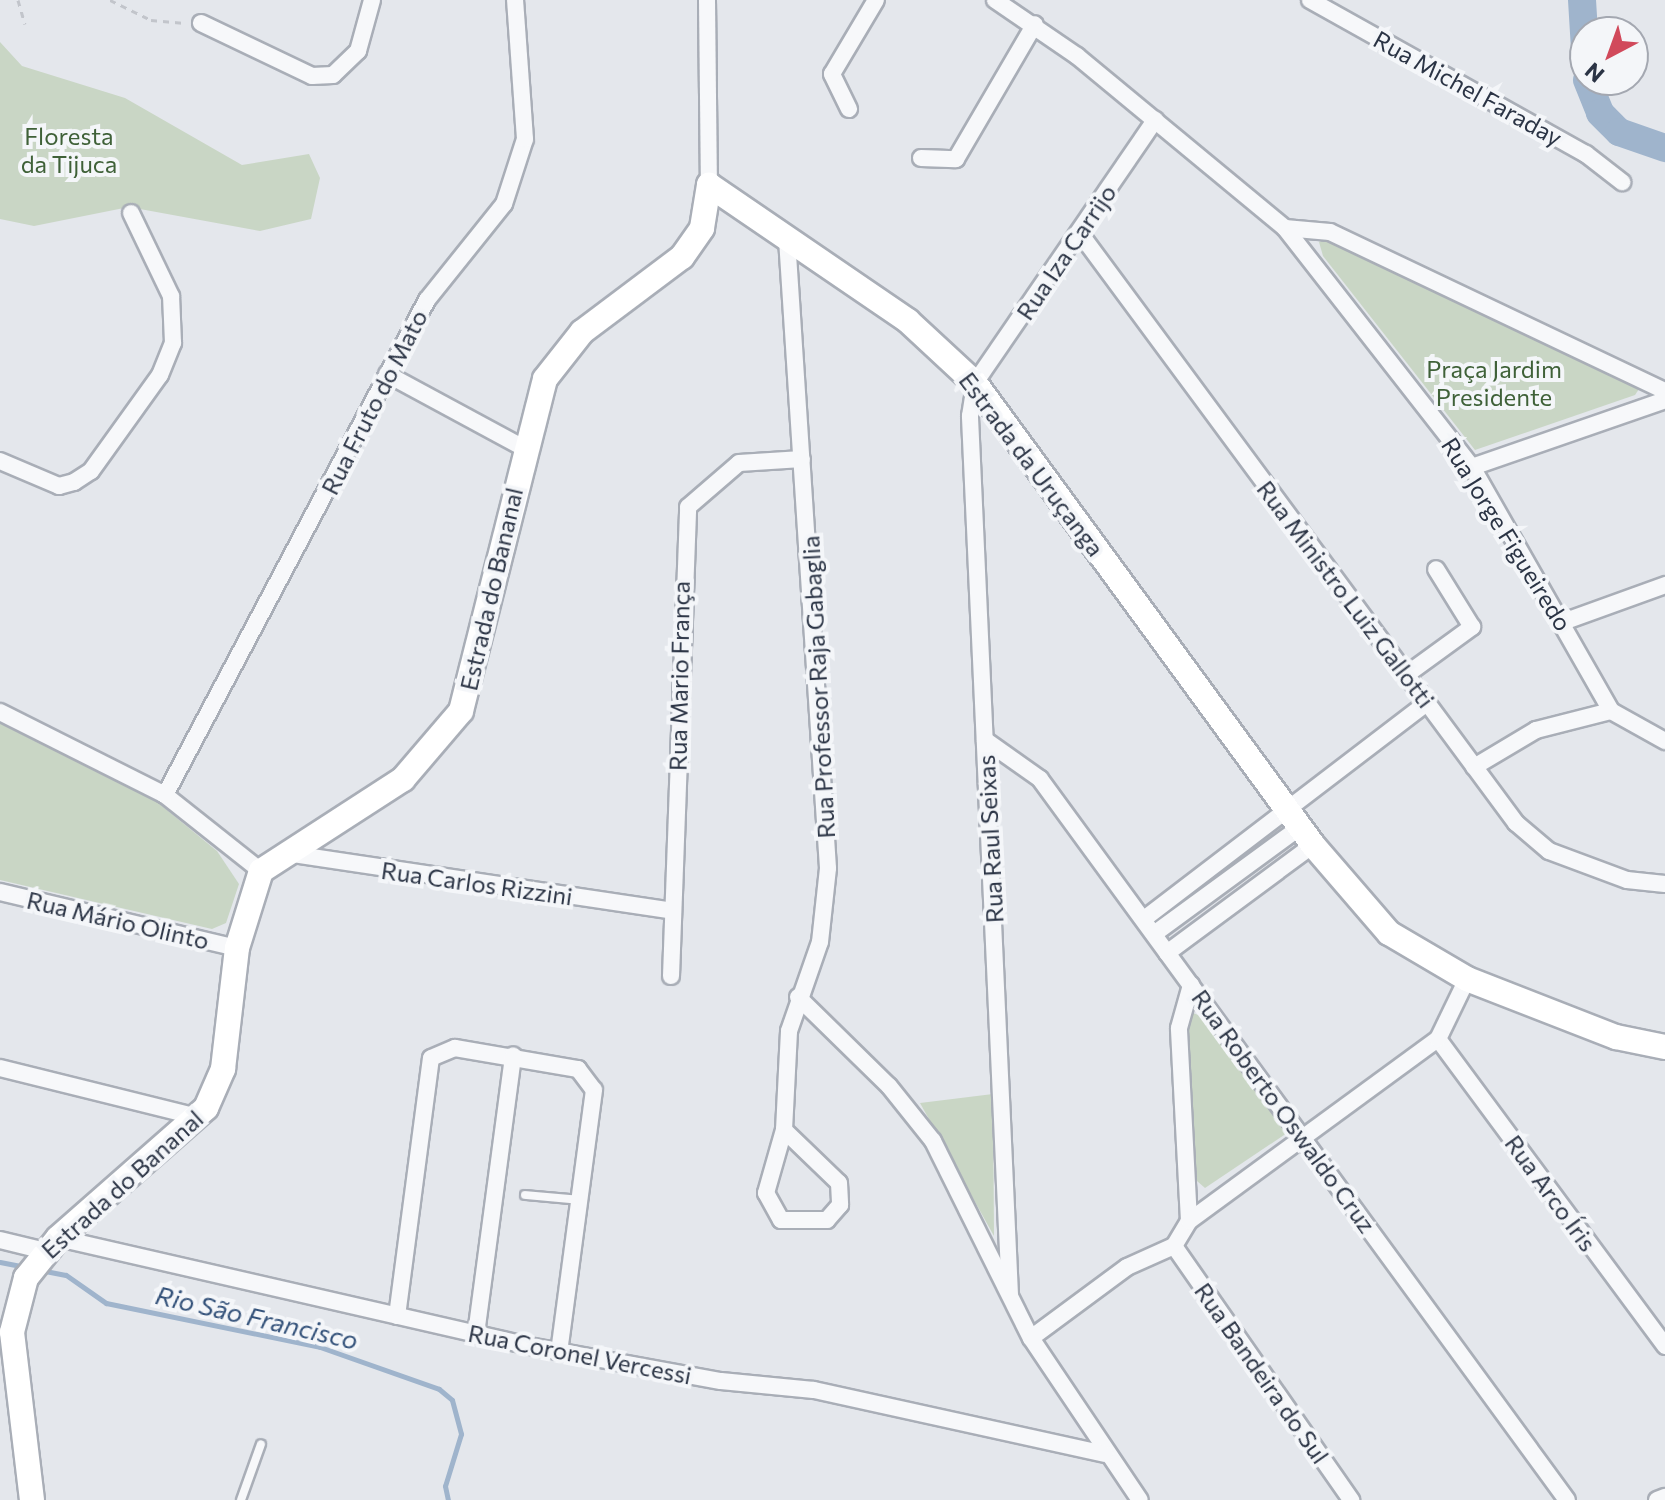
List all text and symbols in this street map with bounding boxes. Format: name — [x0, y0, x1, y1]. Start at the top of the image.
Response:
north arrow — [1569, 16, 1649, 96]
street label: Rua Michel Faraday — [1369, 24, 1567, 152]
text: N — [1579, 57, 1609, 89]
park label: Floresta da Tijuca — [21, 122, 117, 178]
street label: Rua Iza Carrijo — [1010, 179, 1122, 325]
street label: Rua Fruto do Mato — [315, 305, 433, 499]
park label: Praça Jardim Presidente — [1426, 355, 1562, 411]
street label: Estrada da Uruçanga — [953, 366, 1111, 562]
street label: Rua Jorge Figueiredo — [1436, 432, 1578, 636]
street label: Rua Ministro Luiz Gallotti — [1251, 475, 1441, 713]
street label: Estrada do Bananal — [454, 485, 528, 693]
street label: Rua Professor Raja Gabaglia — [796, 535, 840, 839]
street label: Rua Mario França — [663, 581, 695, 771]
street label: Rua Raul Seixas — [971, 754, 1009, 924]
street label: Rua Carlos Rizzini — [379, 855, 575, 911]
street label: Rua Mário Olinto — [24, 885, 212, 955]
street label: Rua Roberto Oswaldo Cruz — [1186, 984, 1382, 1238]
street label: Estrada do Bananal — [35, 1104, 209, 1264]
street label: Rua Arco Íris — [1499, 1129, 1603, 1257]
street label: Rua Bandeira do Sul — [1189, 1277, 1335, 1469]
water label: Rio São Francisco — [153, 1279, 361, 1355]
street label: Rua Coronel Vercessi — [466, 1318, 694, 1390]

